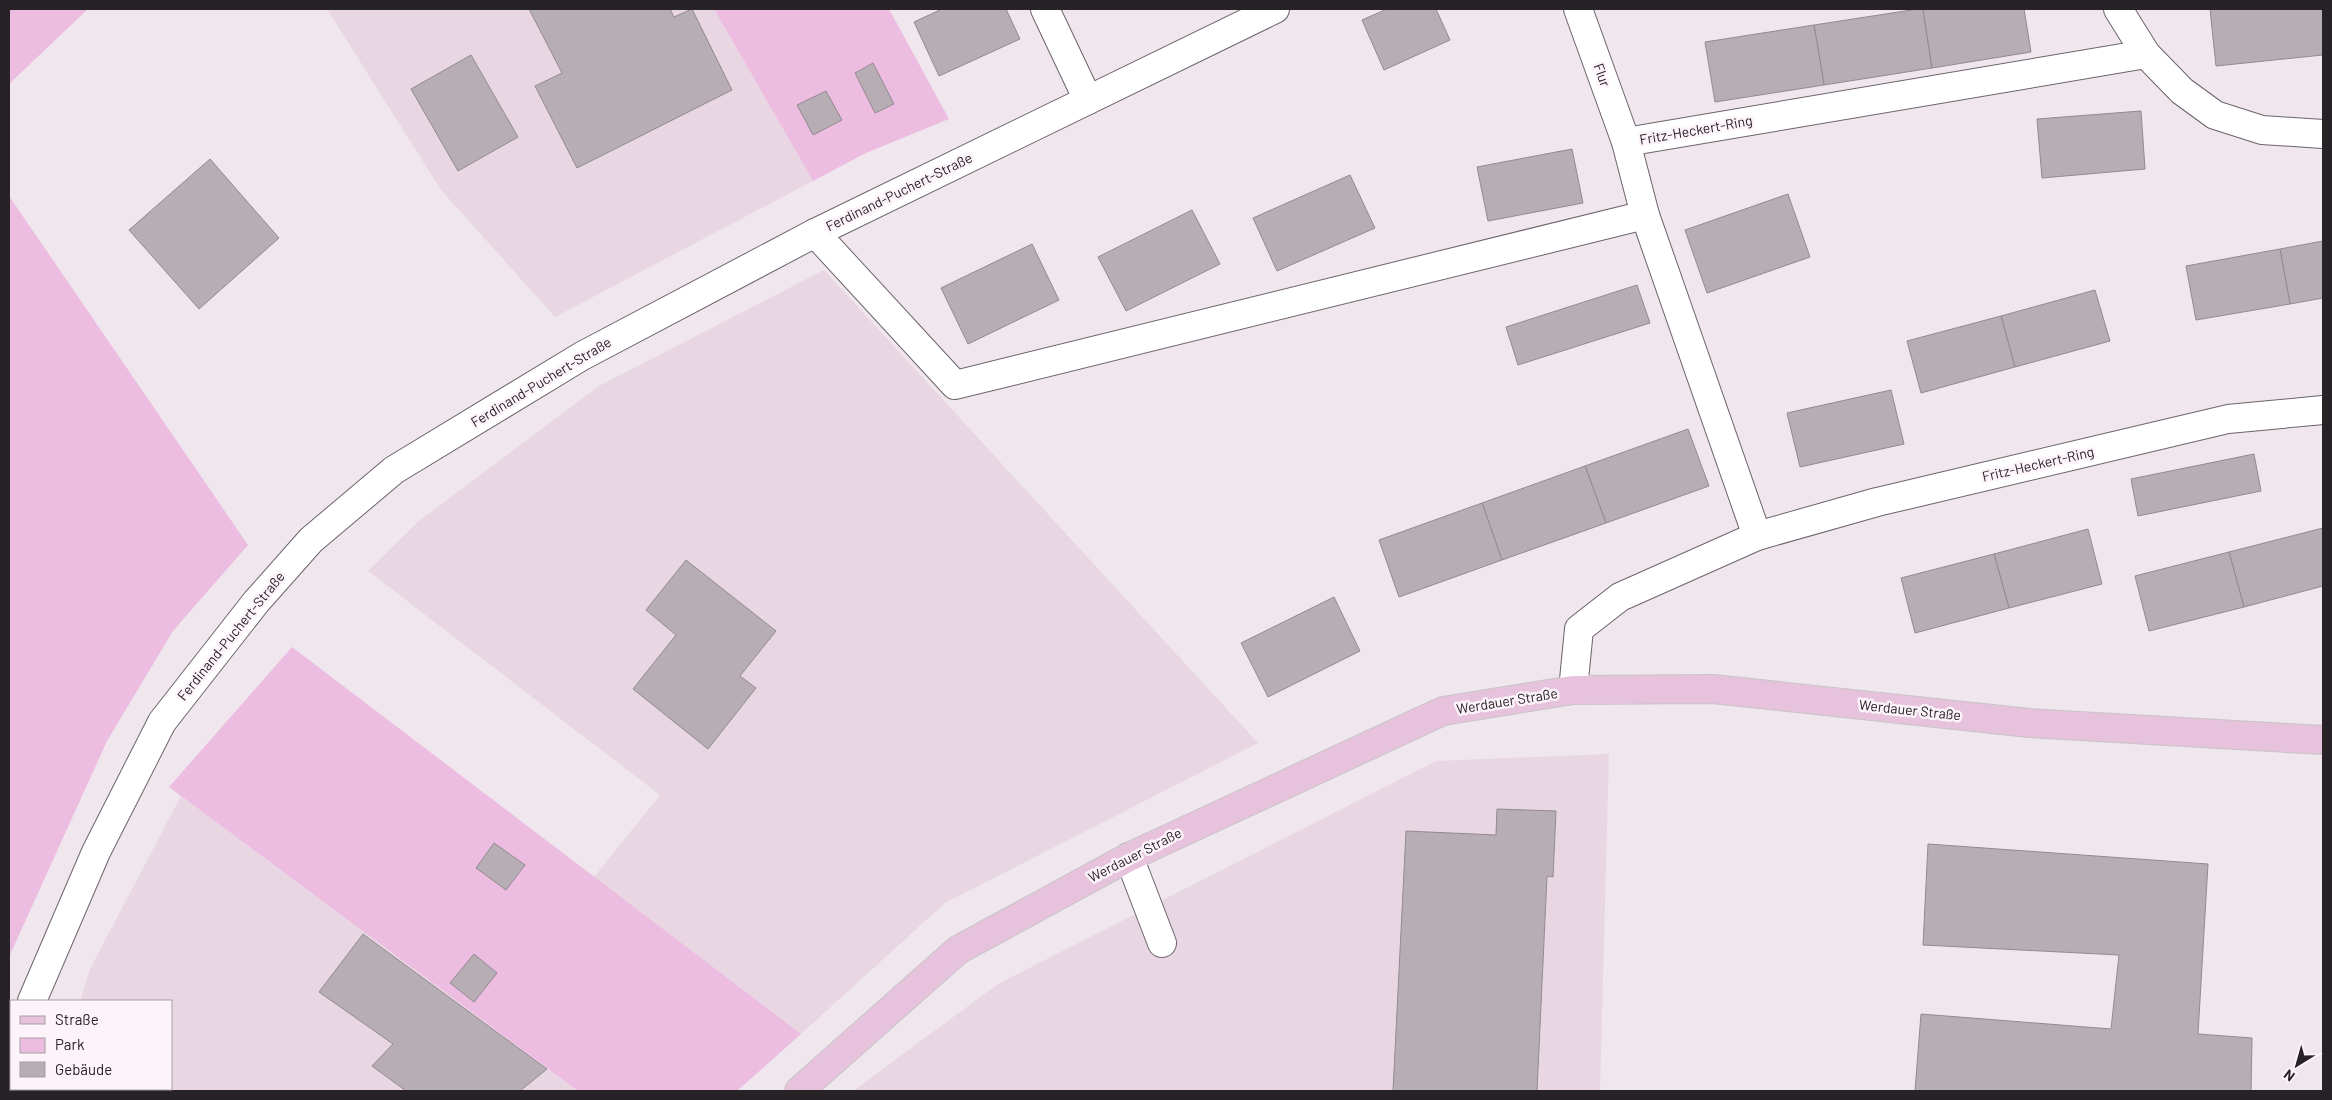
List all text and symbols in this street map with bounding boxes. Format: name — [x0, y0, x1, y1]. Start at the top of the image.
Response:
street label: Flur — [1590, 61, 1615, 89]
street label: Fritz-Heckert-Ring — [1638, 111, 1754, 148]
street label: Ferdinand-Puchert-Straße — [823, 149, 975, 234]
street label: Ferdinand-Puchert-Straße — [467, 333, 614, 430]
street label: Fritz-Heckert-Ring — [1980, 442, 2095, 485]
street label: Ferdinand-Puchert-Straße — [173, 568, 288, 704]
street label: Werdauer Straße — [1455, 684, 1559, 717]
street label: Werdauer Straße — [1858, 696, 1962, 723]
street label: Werdauer Straße — [1085, 824, 1184, 885]
legend — [10, 1000, 172, 1090]
text: Straße — [55, 1010, 99, 1028]
text: Park — [55, 1035, 85, 1053]
north arrow — [2272, 1040, 2322, 1090]
text: Gebäude — [55, 1060, 112, 1078]
text: N — [2280, 1066, 2298, 1085]

